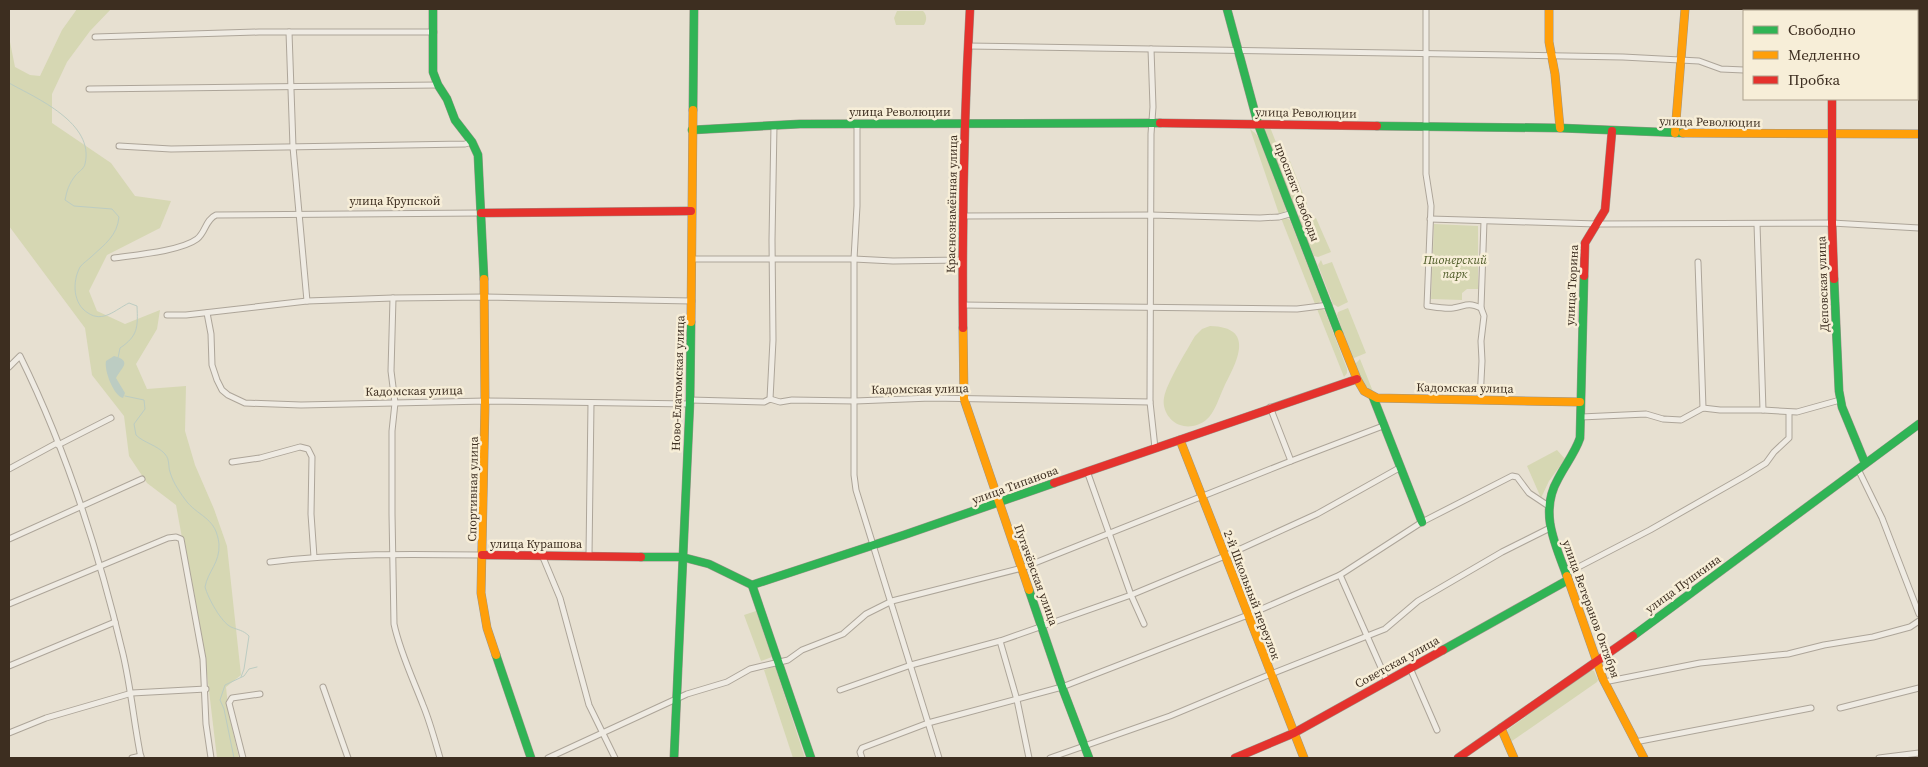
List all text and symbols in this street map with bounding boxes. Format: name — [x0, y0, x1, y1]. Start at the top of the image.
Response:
legend — [1743, 10, 1918, 100]
text: Свободно — [1788, 19, 1856, 40]
text: Медленно — [1788, 44, 1860, 65]
text: Пробка — [1788, 69, 1840, 90]
street label: улица Революции — [849, 104, 951, 120]
street label: улица Революции — [1255, 104, 1357, 122]
street label: улица Революции — [1659, 113, 1761, 131]
street label: Краснознамённая улица — [943, 134, 961, 273]
street label: проспект Свободы — [1271, 140, 1323, 244]
street label: улица Крупской — [349, 193, 441, 209]
street label: Деповская улица — [1813, 235, 1833, 332]
street label: улица Тюрина — [1562, 243, 1582, 326]
park label: Пионерский парк — [1422, 252, 1487, 282]
street label: Ново-Елатомская улица — [668, 314, 688, 451]
street label: Кадомская улица — [1416, 379, 1515, 397]
street label: Кадомская улица — [871, 380, 970, 398]
street label: Кадомская улица — [365, 382, 464, 400]
street label: Спортивная улица — [464, 435, 482, 542]
street label: улица Типанова — [970, 462, 1061, 508]
street label: Пугачёвская улица — [1010, 522, 1062, 629]
street label: 2-й Школьный переулок — [1220, 528, 1284, 662]
street label: улица Курашова — [490, 536, 583, 552]
street label: улица Ветеранов Октября — [1559, 538, 1623, 680]
street label: улица Пушкина — [1642, 551, 1725, 617]
street label: Советская улица — [1352, 632, 1443, 692]

